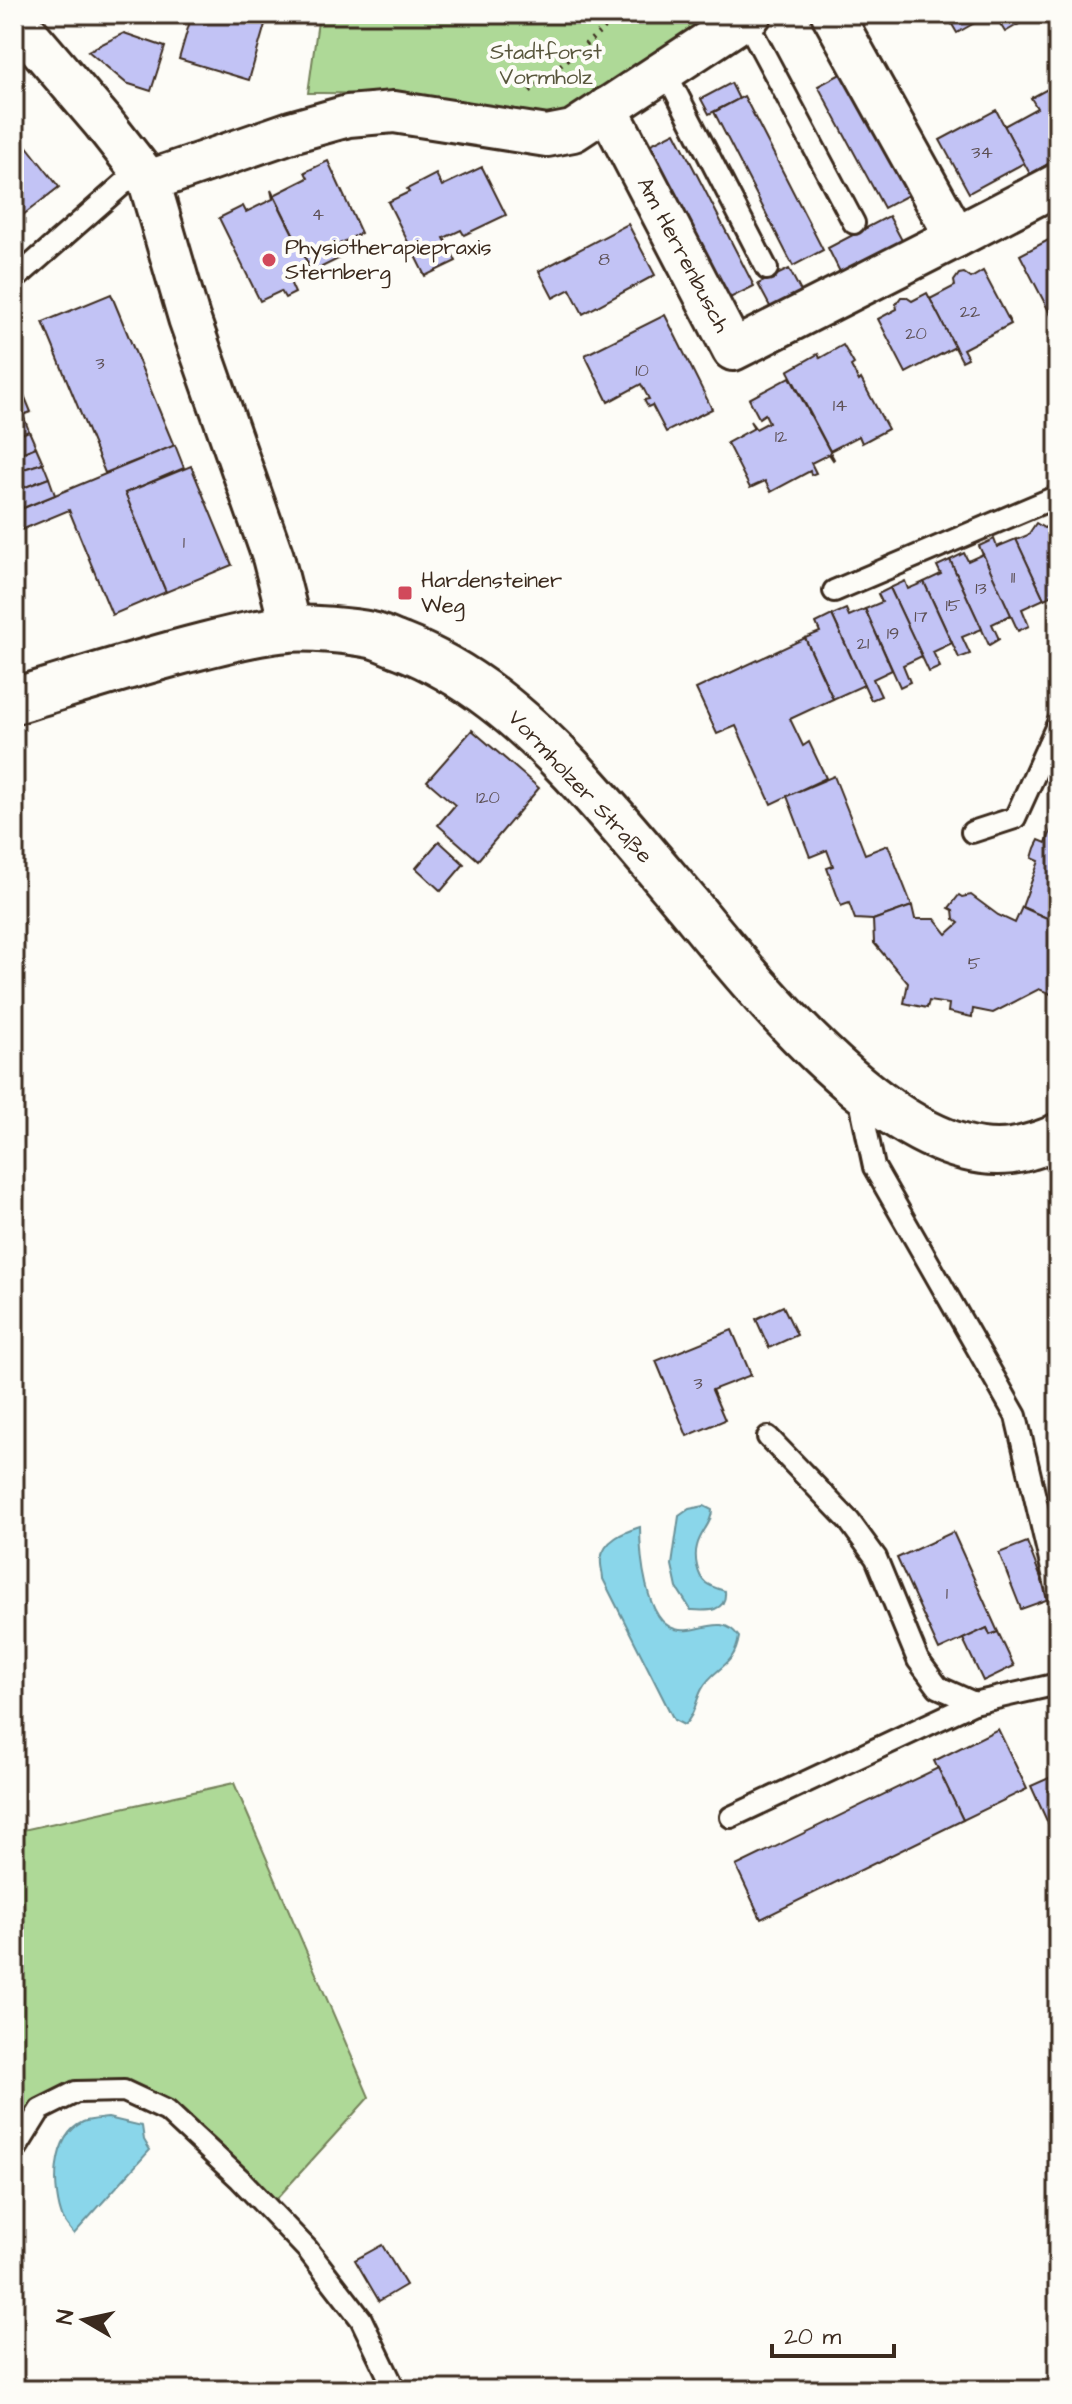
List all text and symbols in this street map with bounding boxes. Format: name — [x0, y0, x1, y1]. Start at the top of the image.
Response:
park label: Stadtforst Vormholz — [490, 37, 602, 93]
house number: 34 — [971, 140, 993, 165]
street label: Am Herrenbusch — [629, 172, 737, 338]
house number: 4 — [312, 202, 324, 227]
place label: Physiotherapiepraxis Sternberg — [285, 232, 492, 289]
house number: 8 — [598, 247, 610, 272]
marker: Physiotherapiepraxis Sternberg — [260, 251, 278, 269]
house number: 22 — [960, 299, 981, 324]
house number: 20 — [905, 321, 927, 346]
house number: 3 — [95, 351, 105, 376]
house number: 10 — [635, 358, 649, 383]
house number: 14 — [833, 393, 847, 418]
house number: 12 — [775, 424, 788, 449]
house number: 1 — [183, 530, 185, 555]
place label: Hardensteiner Weg — [421, 565, 562, 622]
house number: 11 — [1011, 565, 1015, 590]
house number: 13 — [975, 576, 987, 601]
marker: Hardensteiner Weg — [396, 584, 414, 602]
house number: 15 — [945, 593, 961, 618]
house number: 17 — [914, 604, 928, 629]
house number: 19 — [887, 621, 899, 646]
house number: 21 — [857, 631, 869, 656]
street label: Vormholzer Straße — [501, 703, 660, 871]
house number: 120 — [476, 785, 500, 810]
house number: 5 — [968, 951, 981, 976]
house number: 3 — [693, 1371, 703, 1396]
house number: 1 — [946, 1581, 948, 1606]
north arrow — [44, 2280, 124, 2360]
text: N — [49, 2308, 82, 2326]
scale bar — [772, 2308, 894, 2358]
text: 20 m — [784, 2320, 841, 2354]

